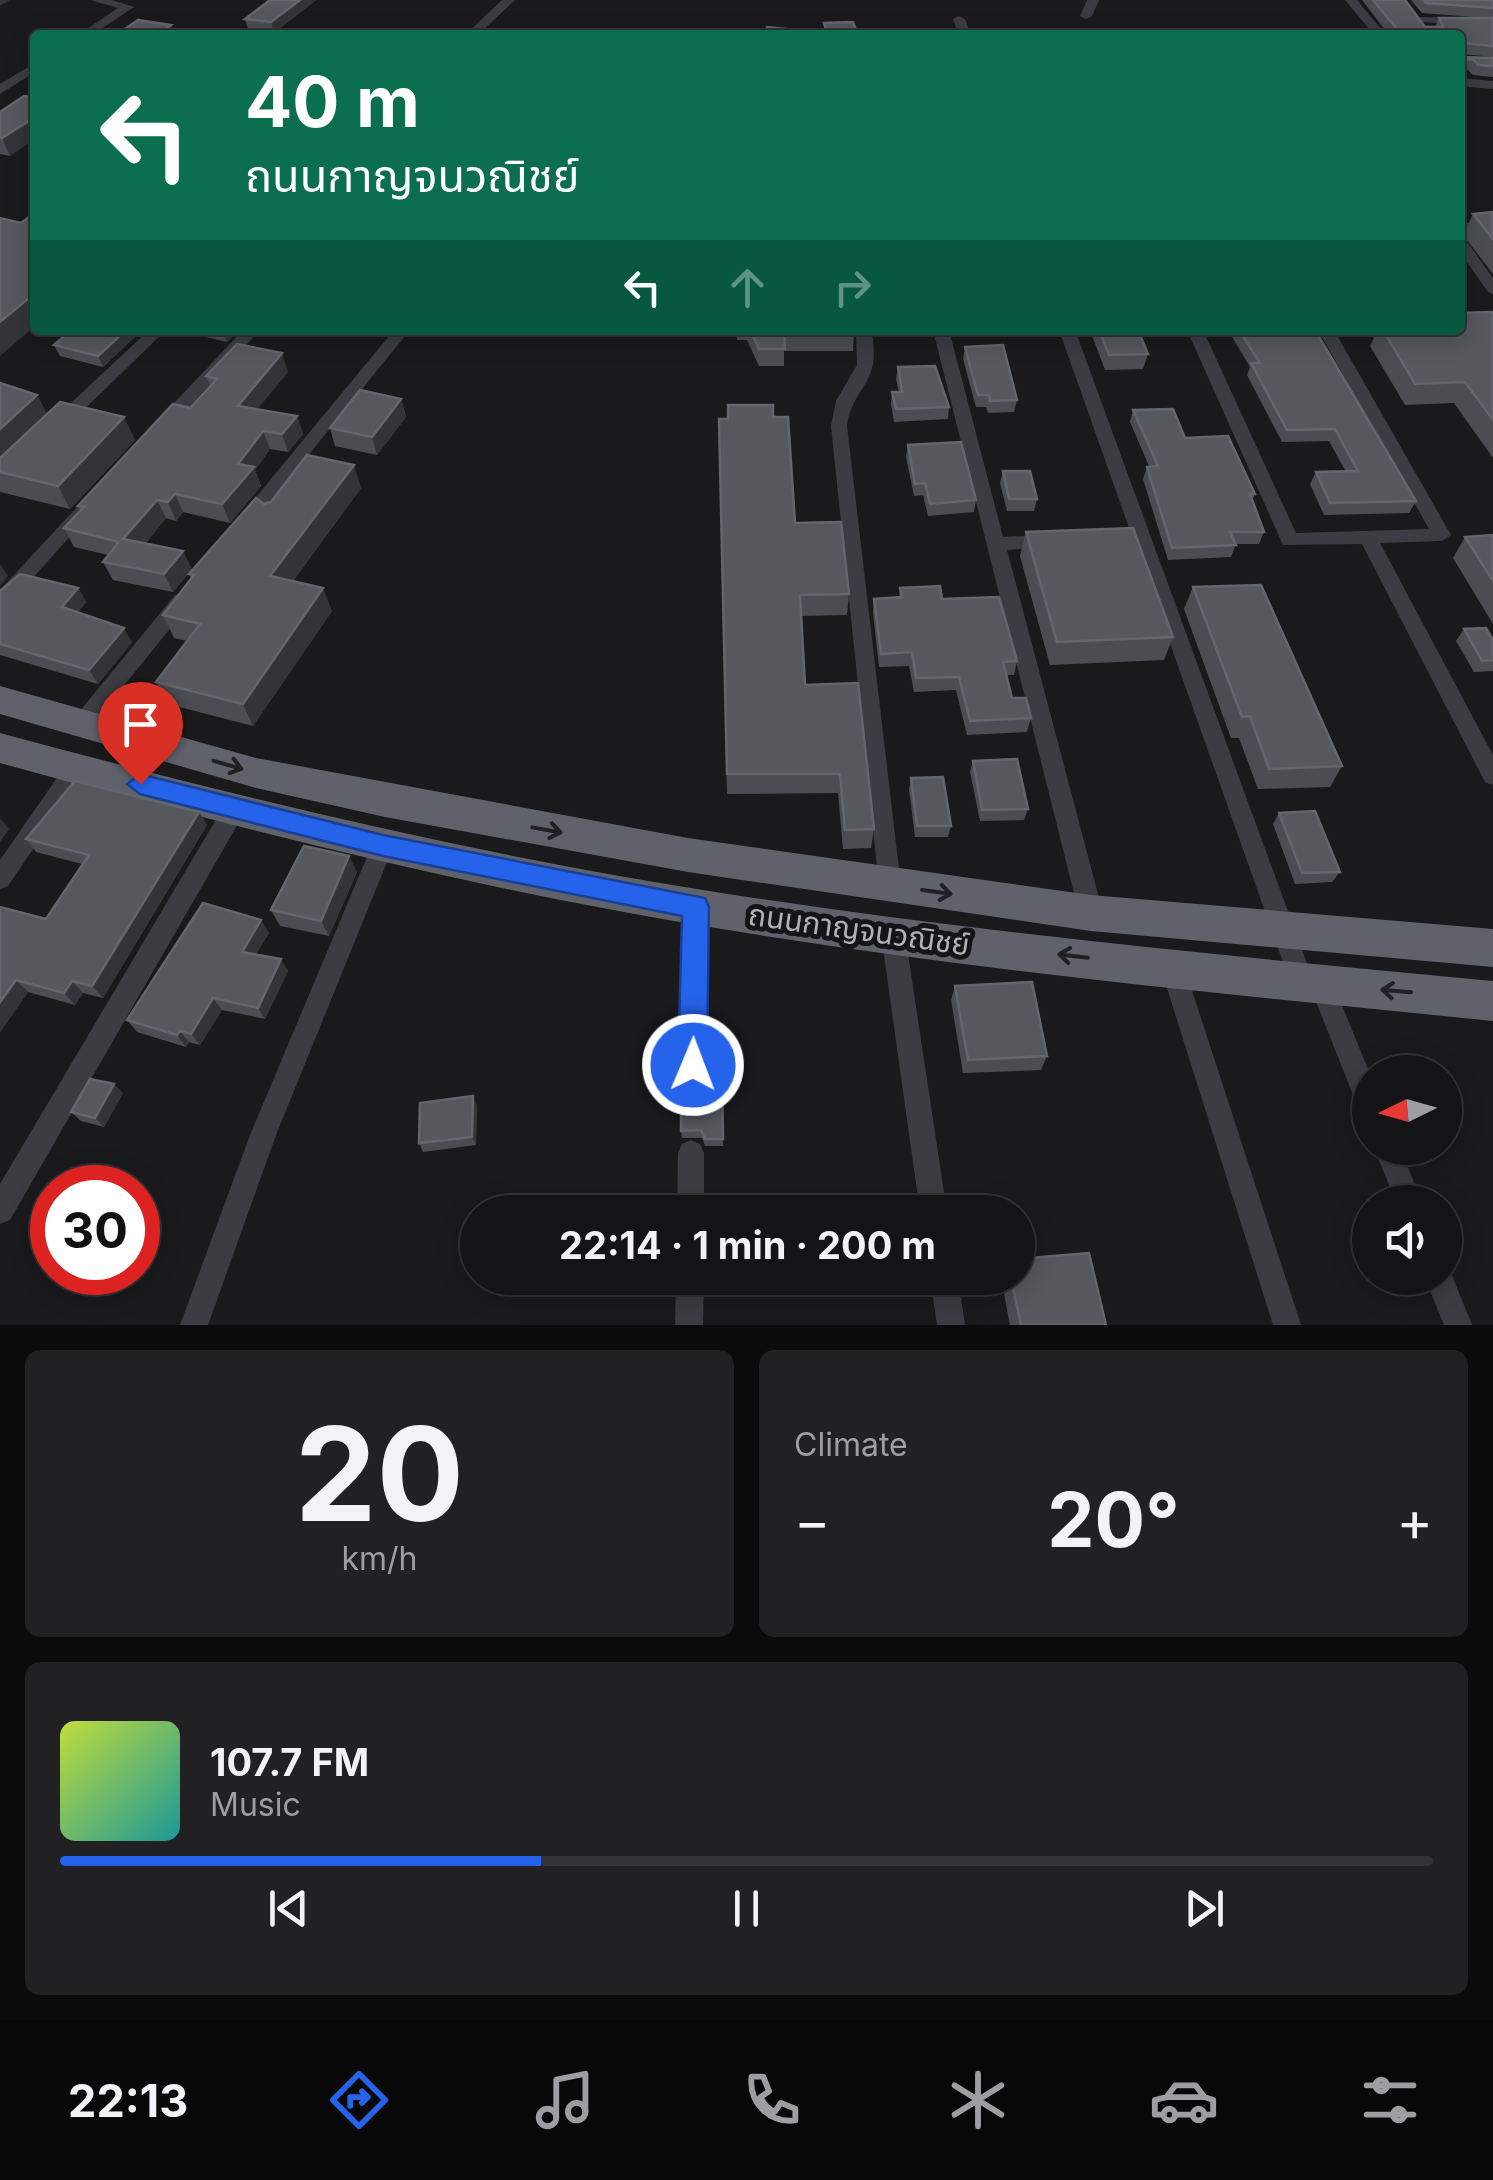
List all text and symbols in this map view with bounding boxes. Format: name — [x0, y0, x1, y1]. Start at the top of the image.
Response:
text: 40 m — [245, 59, 420, 144]
icon: left — [80, 70, 210, 200]
text: ถนนกาญจนวณิชย์ — [245, 148, 580, 203]
icon: left — [615, 260, 670, 315]
icon: ahead — [720, 260, 775, 315]
icon: right — [825, 260, 880, 315]
pin — [98, 682, 183, 785]
icon: arrive — [113, 697, 168, 752]
one-way arrow — [212, 757, 244, 775]
one-way arrow — [530, 821, 562, 840]
one-way arrow — [920, 883, 952, 902]
street label: ถนนกาญจนวณิชย์ — [746, 896, 972, 962]
one-way arrow — [1057, 946, 1089, 965]
one-way arrow — [1380, 982, 1413, 1001]
position arrow — [641, 1013, 745, 1117]
north arrow — [1352, 1055, 1462, 1165]
map controls — [1352, 1055, 1462, 1295]
speed limit sign: 30 — [30, 1165, 160, 1295]
button: sound — [1352, 1185, 1462, 1295]
text: 22:14 · 1 min · 200 m — [559, 1222, 936, 1268]
text: 20 — [295, 1395, 464, 1552]
text: Climate — [794, 1425, 908, 1464]
text: 20° — [1047, 1474, 1180, 1565]
text: − — [794, 1488, 830, 1554]
text: + — [1397, 1488, 1433, 1554]
text: km/h — [341, 1539, 418, 1578]
text: 107.7 FM — [210, 1739, 369, 1785]
text: Music — [210, 1785, 301, 1824]
icon: previous — [261, 1881, 316, 1936]
icon: pause — [719, 1881, 774, 1936]
icon: next — [1177, 1881, 1232, 1936]
icon: directions — [324, 2065, 394, 2135]
icon: music — [530, 2065, 600, 2135]
icon: phone — [737, 2065, 807, 2135]
icon: climate — [943, 2065, 1013, 2135]
icon: car — [1149, 2065, 1219, 2135]
icon: filters — [1355, 2065, 1425, 2135]
text: 22:13 — [68, 2073, 188, 2128]

